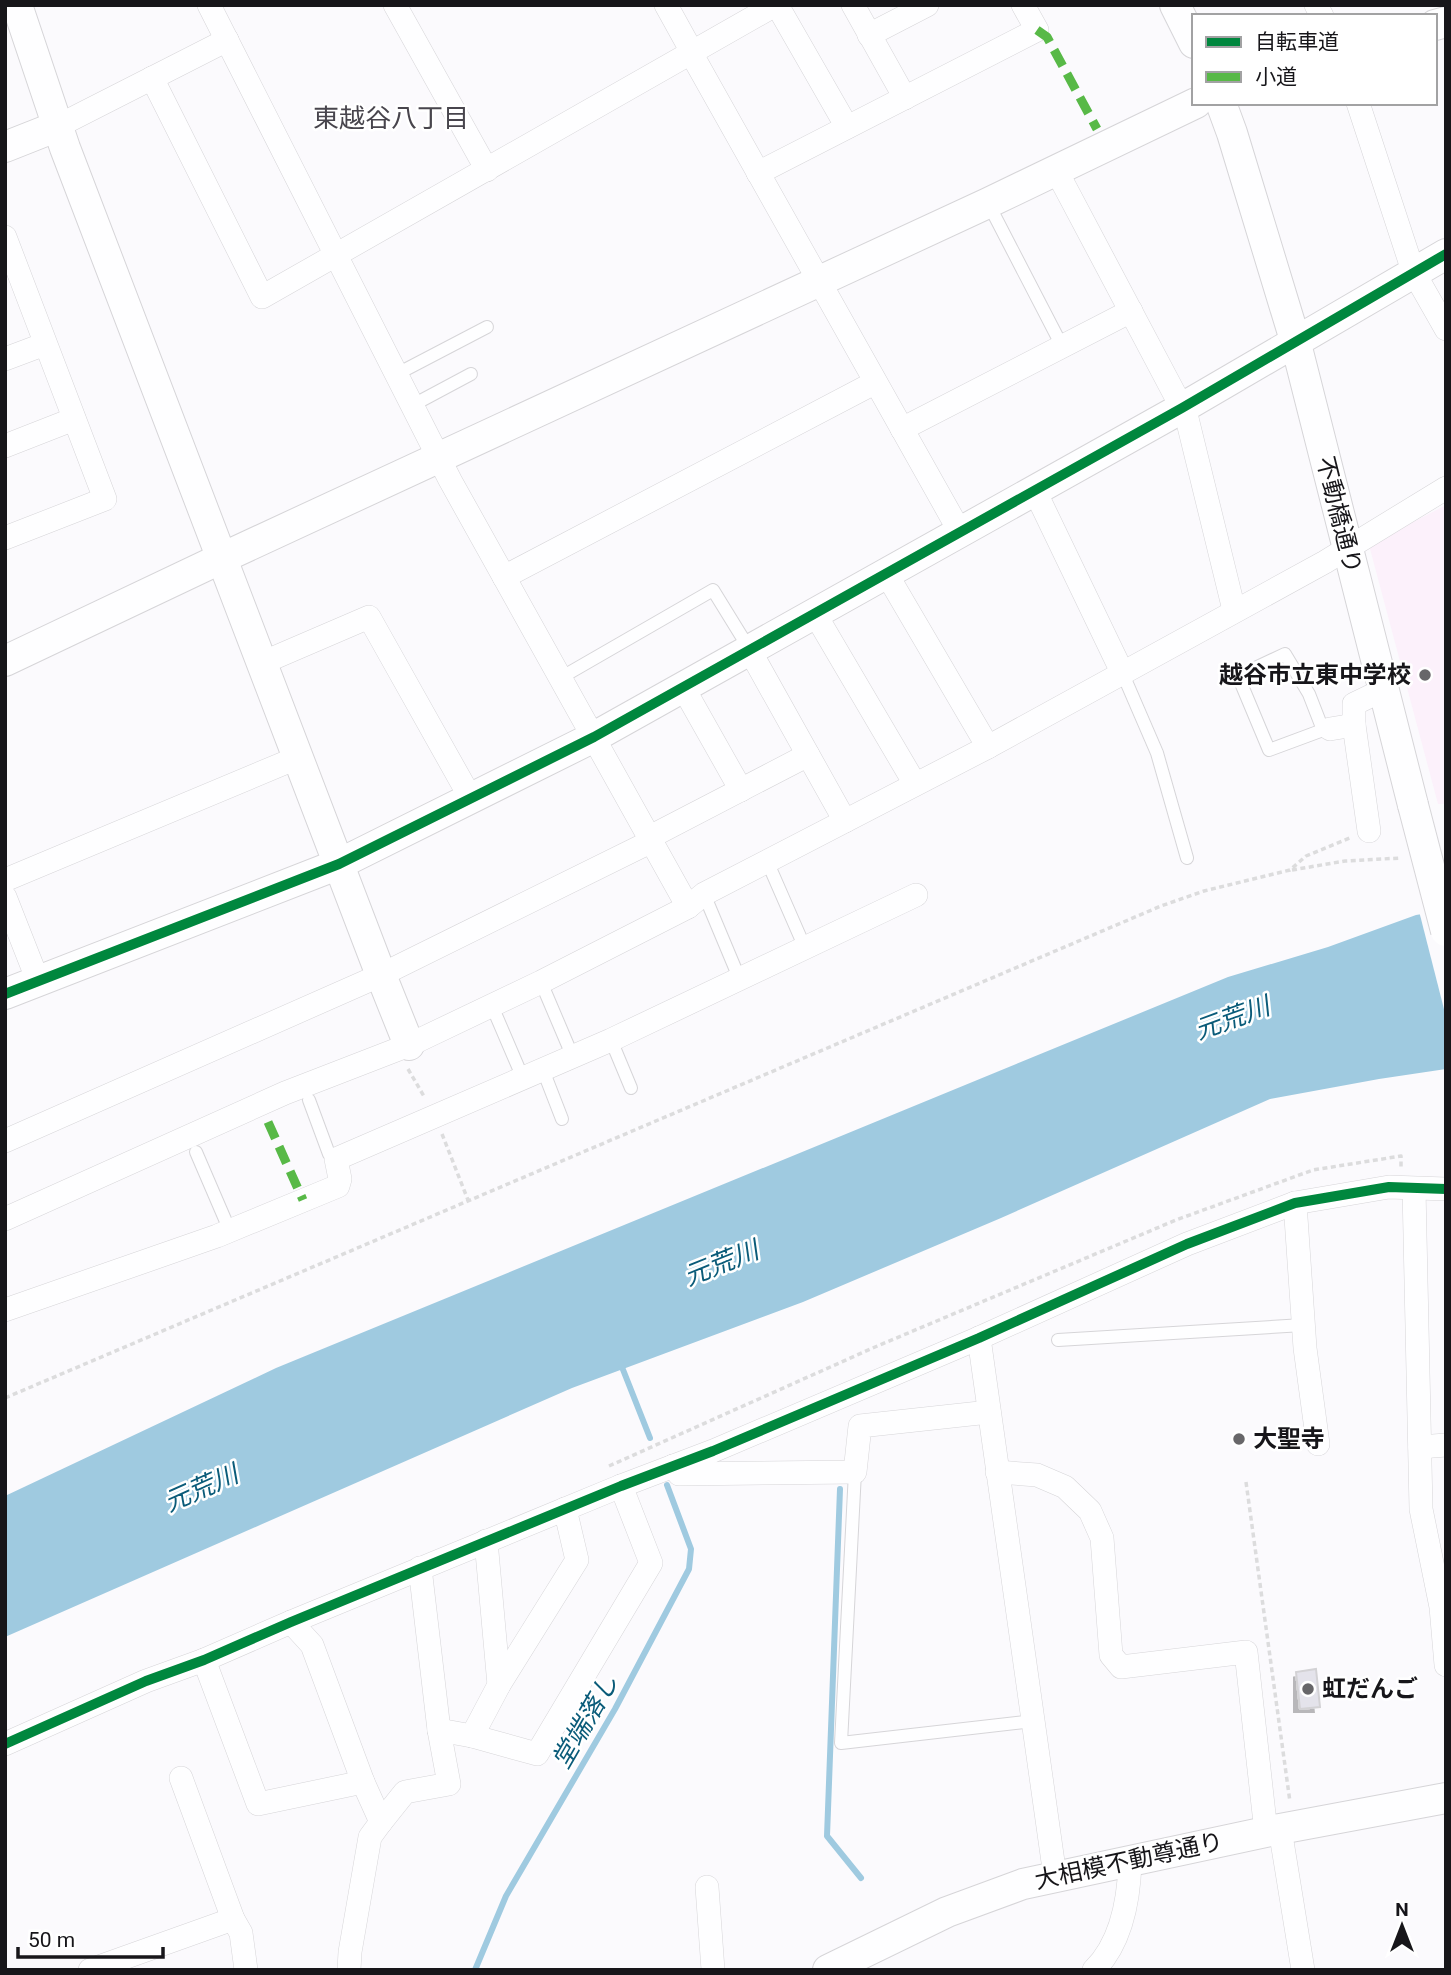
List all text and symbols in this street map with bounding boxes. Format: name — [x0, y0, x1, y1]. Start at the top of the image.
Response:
legend — [1192, 14, 1437, 105]
text: 自転車道 — [1255, 30, 1339, 54]
text: 小道 — [1255, 65, 1297, 89]
district label: 東越谷八丁目 — [313, 103, 469, 133]
street label: 不動橋通り — [1311, 453, 1367, 577]
place label: 越谷市立東中学校 — [1219, 661, 1411, 689]
marker: 越谷市立東中学校 — [1417, 667, 1433, 683]
water label: 元荒川 — [1190, 990, 1277, 1045]
water label: 元荒川 — [679, 1233, 766, 1292]
place label: 大聖寺 — [1253, 1425, 1325, 1453]
marker: 大聖寺 — [1231, 1431, 1247, 1447]
water label: 元荒川 — [159, 1457, 245, 1518]
water label: 堂端落し — [546, 1668, 624, 1774]
place label: 虹だんご — [1322, 1675, 1418, 1703]
marker: 虹だんご — [1300, 1681, 1316, 1697]
street label: 大相模不動尊通り — [1032, 1827, 1226, 1895]
north arrow — [1367, 1891, 1437, 1961]
text: N — [1395, 1898, 1409, 1921]
scale bar — [18, 1916, 163, 1960]
text: 50 m — [28, 1928, 75, 1952]

